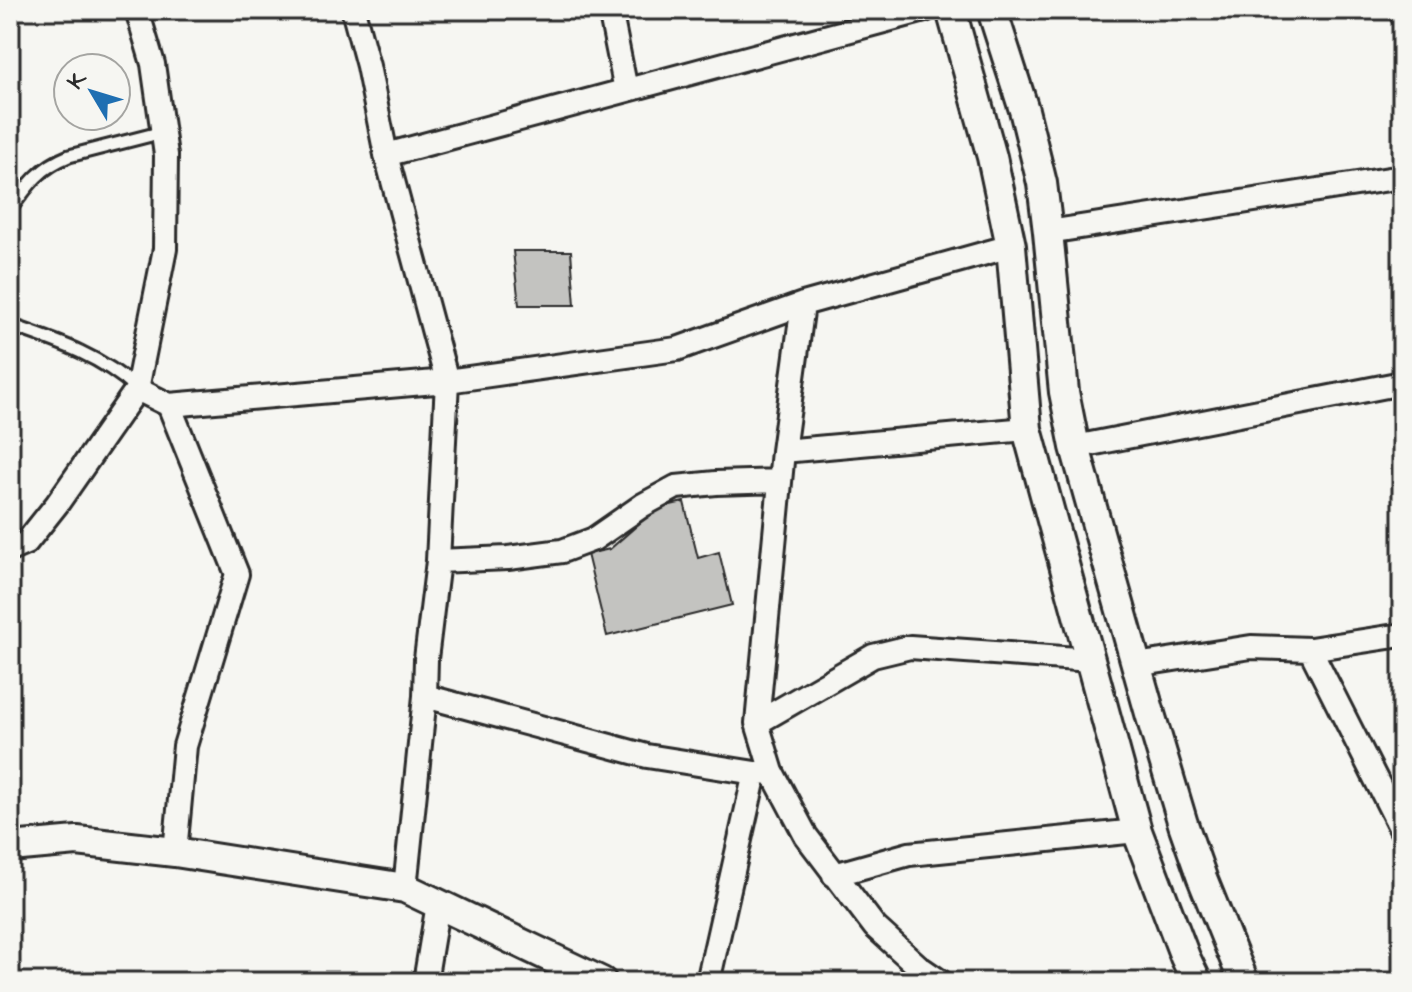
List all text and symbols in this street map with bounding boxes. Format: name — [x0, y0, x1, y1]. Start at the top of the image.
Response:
north arrow — [52, 52, 132, 132]
text: K — [62, 66, 94, 96]

